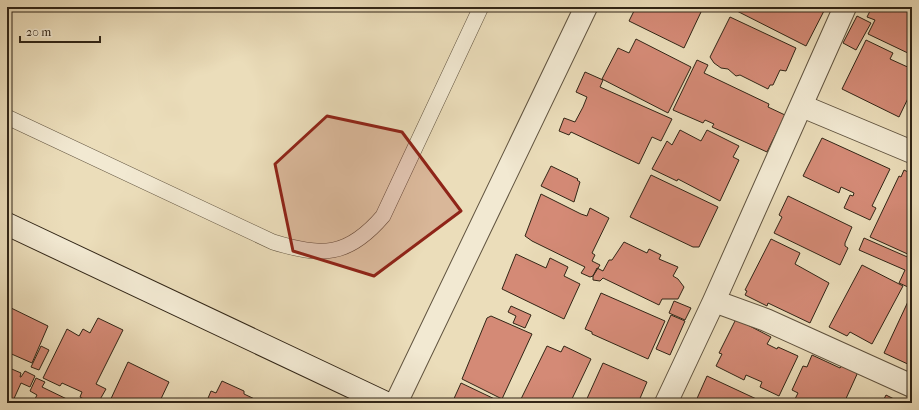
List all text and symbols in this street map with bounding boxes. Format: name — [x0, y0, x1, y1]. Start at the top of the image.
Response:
scale bar — [20, 18, 100, 44]
text: 20 m — [26, 25, 51, 39]

